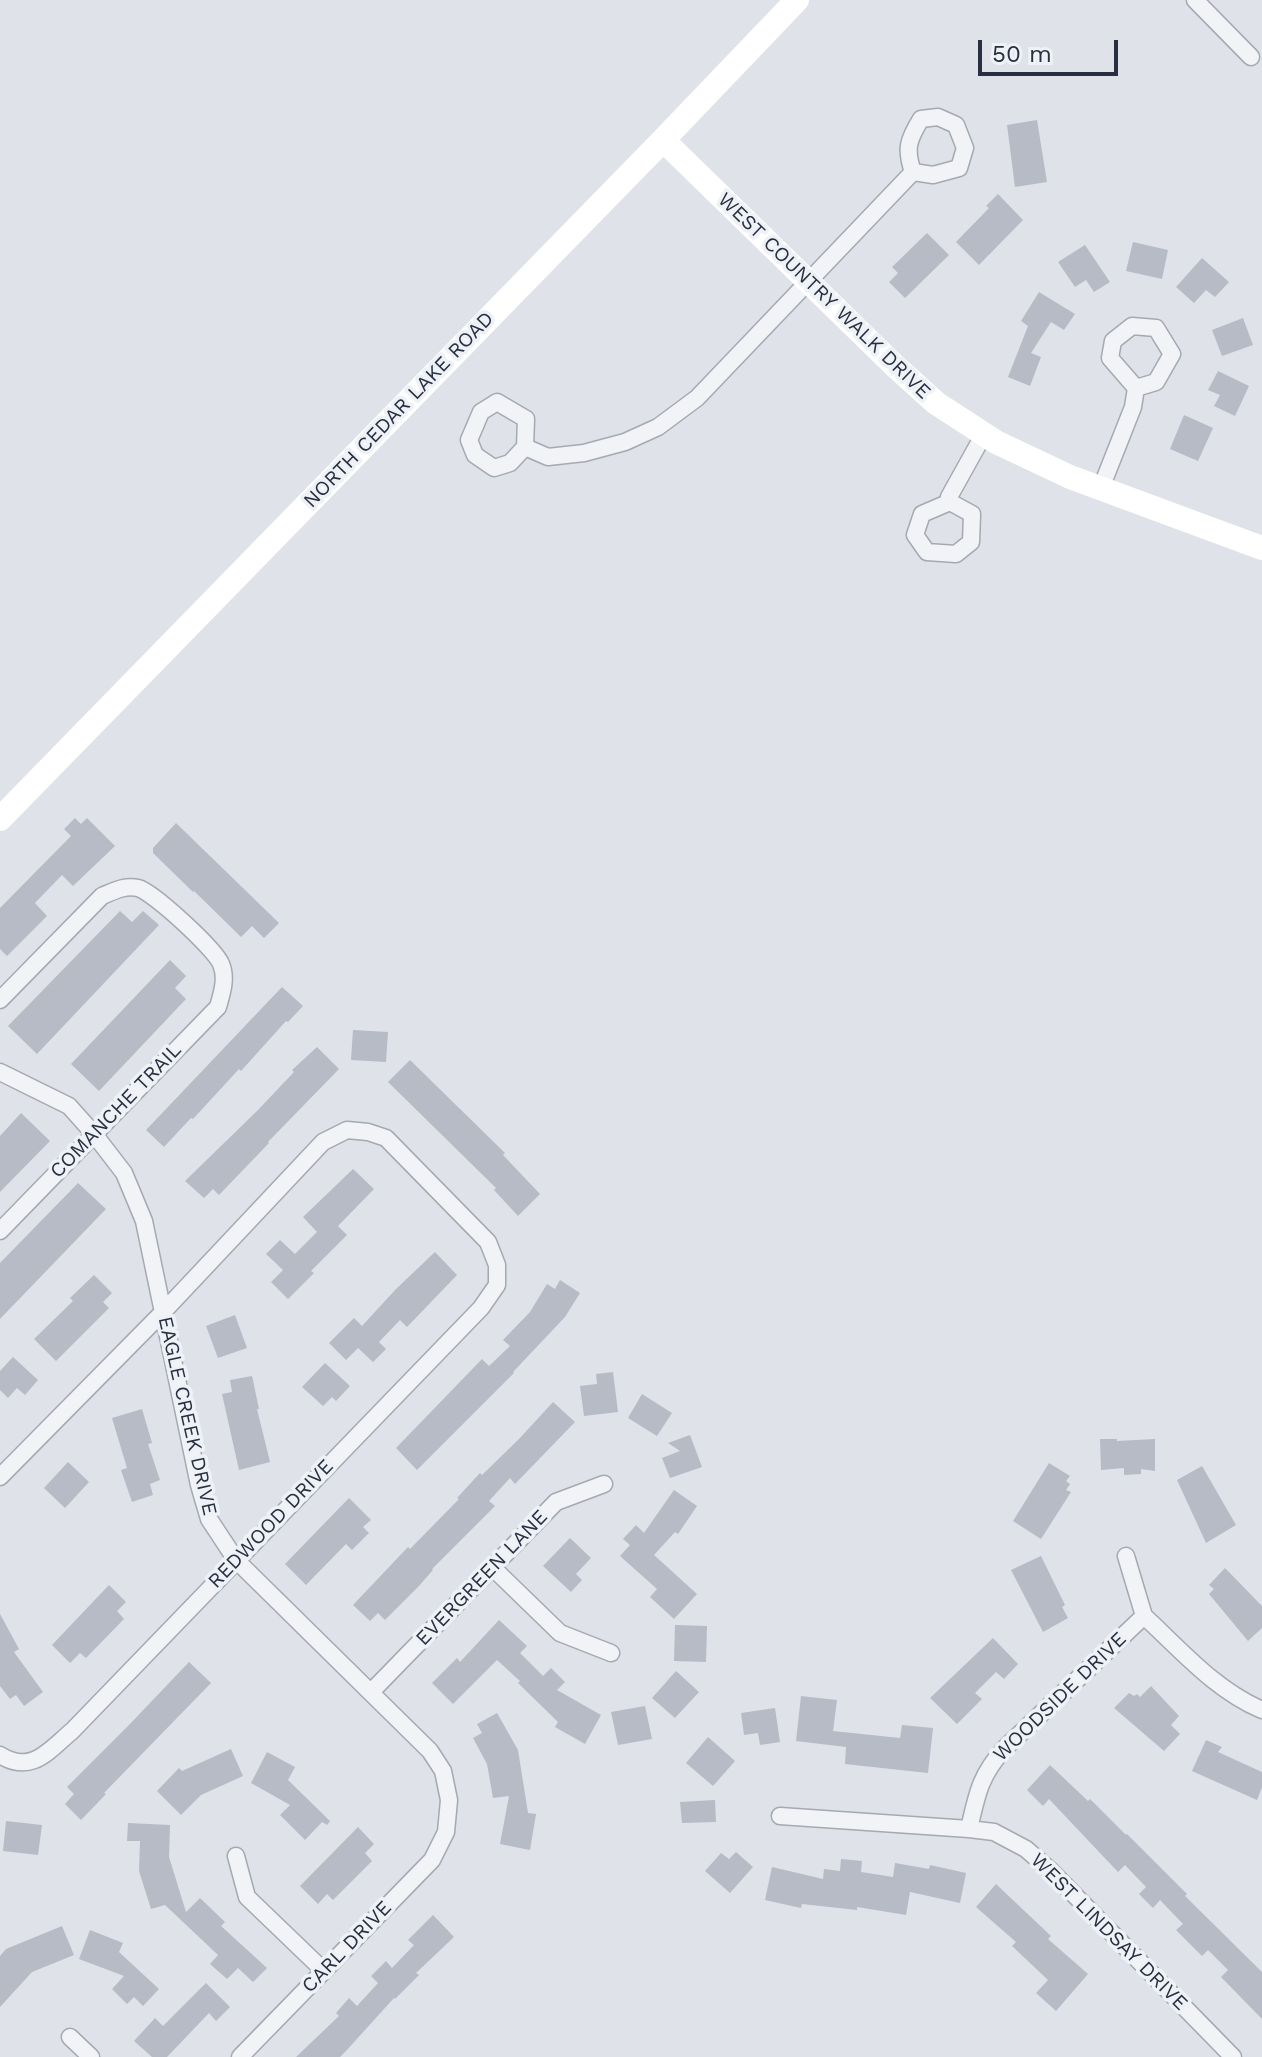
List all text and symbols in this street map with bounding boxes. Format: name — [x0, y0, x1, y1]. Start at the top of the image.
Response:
scale bar — [982, 24, 1122, 74]
text: 50 m — [992, 40, 1052, 68]
street label: WEST COUNTRY WALK DRIVE — [713, 188, 935, 404]
street label: NORTH CEDAR LAKE ROAD — [299, 307, 499, 513]
street label: COMANCHE TRAIL — [46, 1039, 186, 1183]
street label: EAGLE CREEK DRIVE — [152, 1314, 222, 1518]
street label: REDWOOD DRIVE — [203, 1455, 339, 1593]
street label: EVERGREEN LANE — [411, 1505, 553, 1651]
street label: WOODSIDE DRIVE — [989, 1627, 1131, 1767]
street label: WEST LINDSAY DRIVE — [1025, 1848, 1193, 2016]
street label: CARL DRIVE — [297, 1896, 397, 1998]

